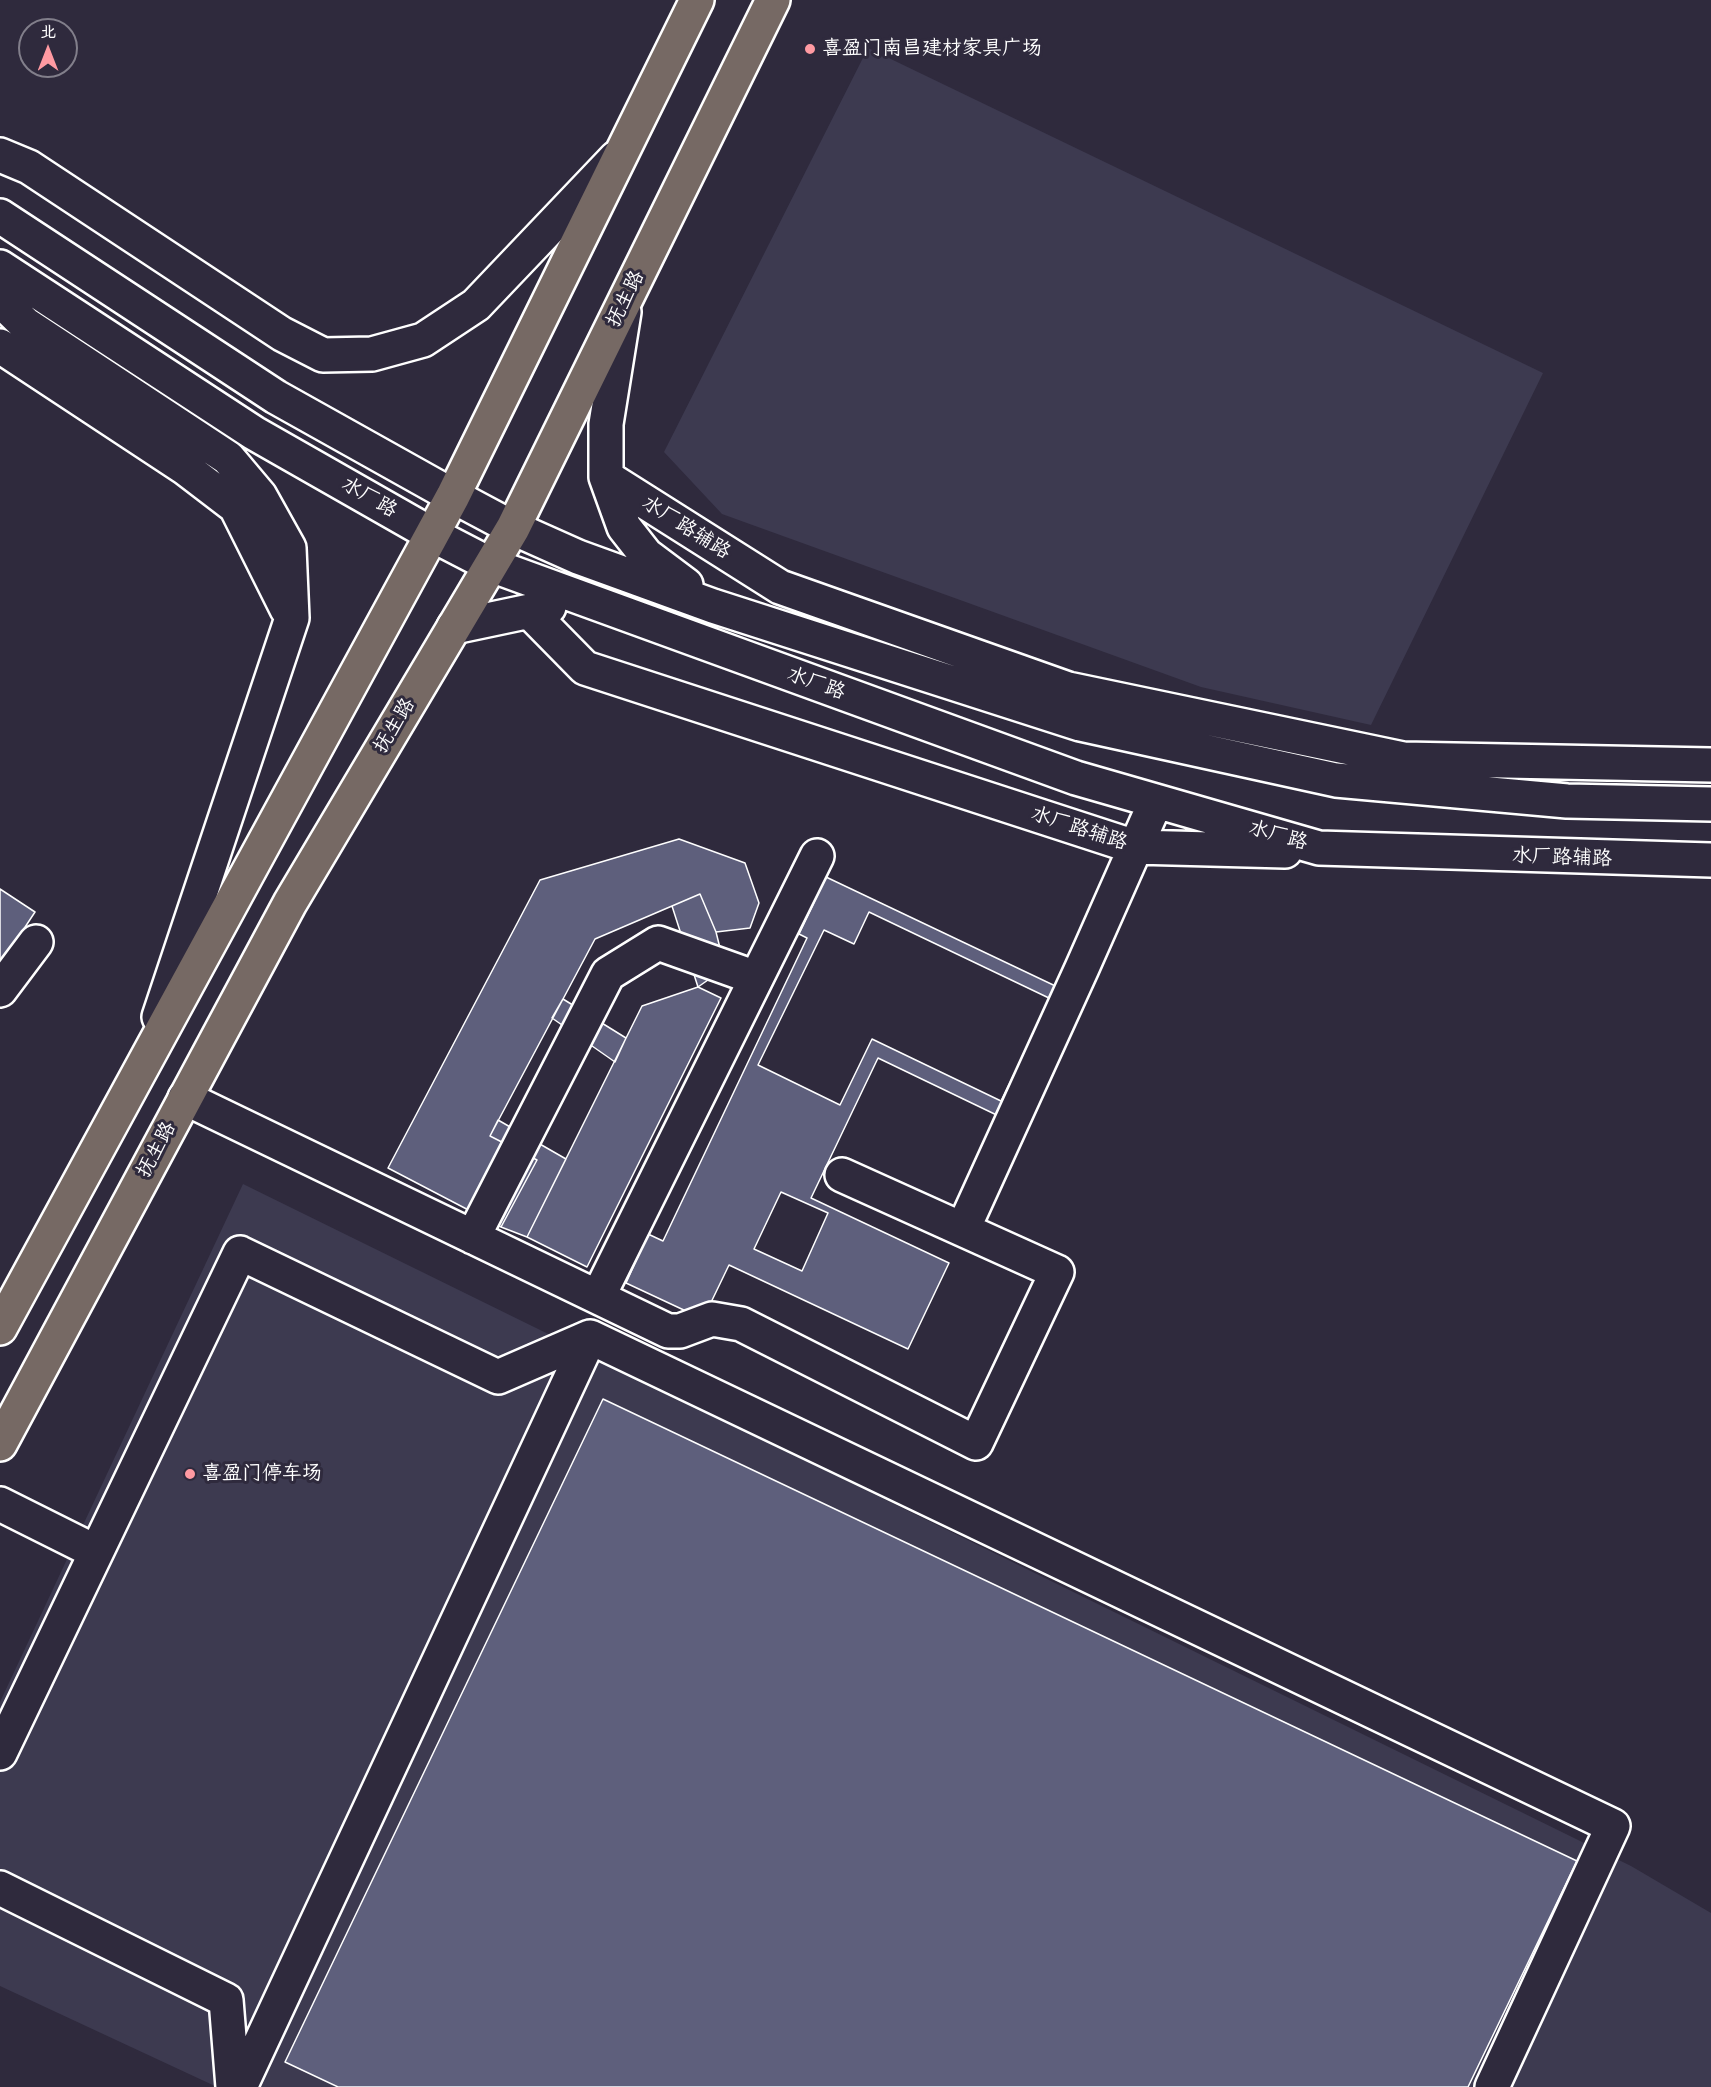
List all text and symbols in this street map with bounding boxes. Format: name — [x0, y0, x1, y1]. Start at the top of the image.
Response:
north arrow — [18, 18, 78, 78]
text: 北 — [40, 22, 56, 42]
place label: 喜盈门南昌建材家具广场 — [822, 37, 1042, 61]
marker: 喜盈门南昌建材家具广场 — [803, 42, 817, 56]
street label: 抚生路 — [602, 267, 650, 331]
street label: 水厂路 — [337, 473, 401, 523]
street label: 水厂路辅路 — [637, 491, 735, 565]
street label: 水厂路 — [784, 662, 848, 706]
street label: 抚生路 — [369, 694, 421, 758]
street label: 水厂路辅路 — [1028, 802, 1130, 856]
street label: 水厂路 — [1246, 816, 1310, 856]
street label: 水厂路辅路 — [1512, 844, 1612, 872]
street label: 抚生路 — [132, 1118, 182, 1182]
place label: 喜盈门停车场 — [202, 1462, 322, 1486]
marker: 喜盈门停车场 — [183, 1467, 197, 1481]

